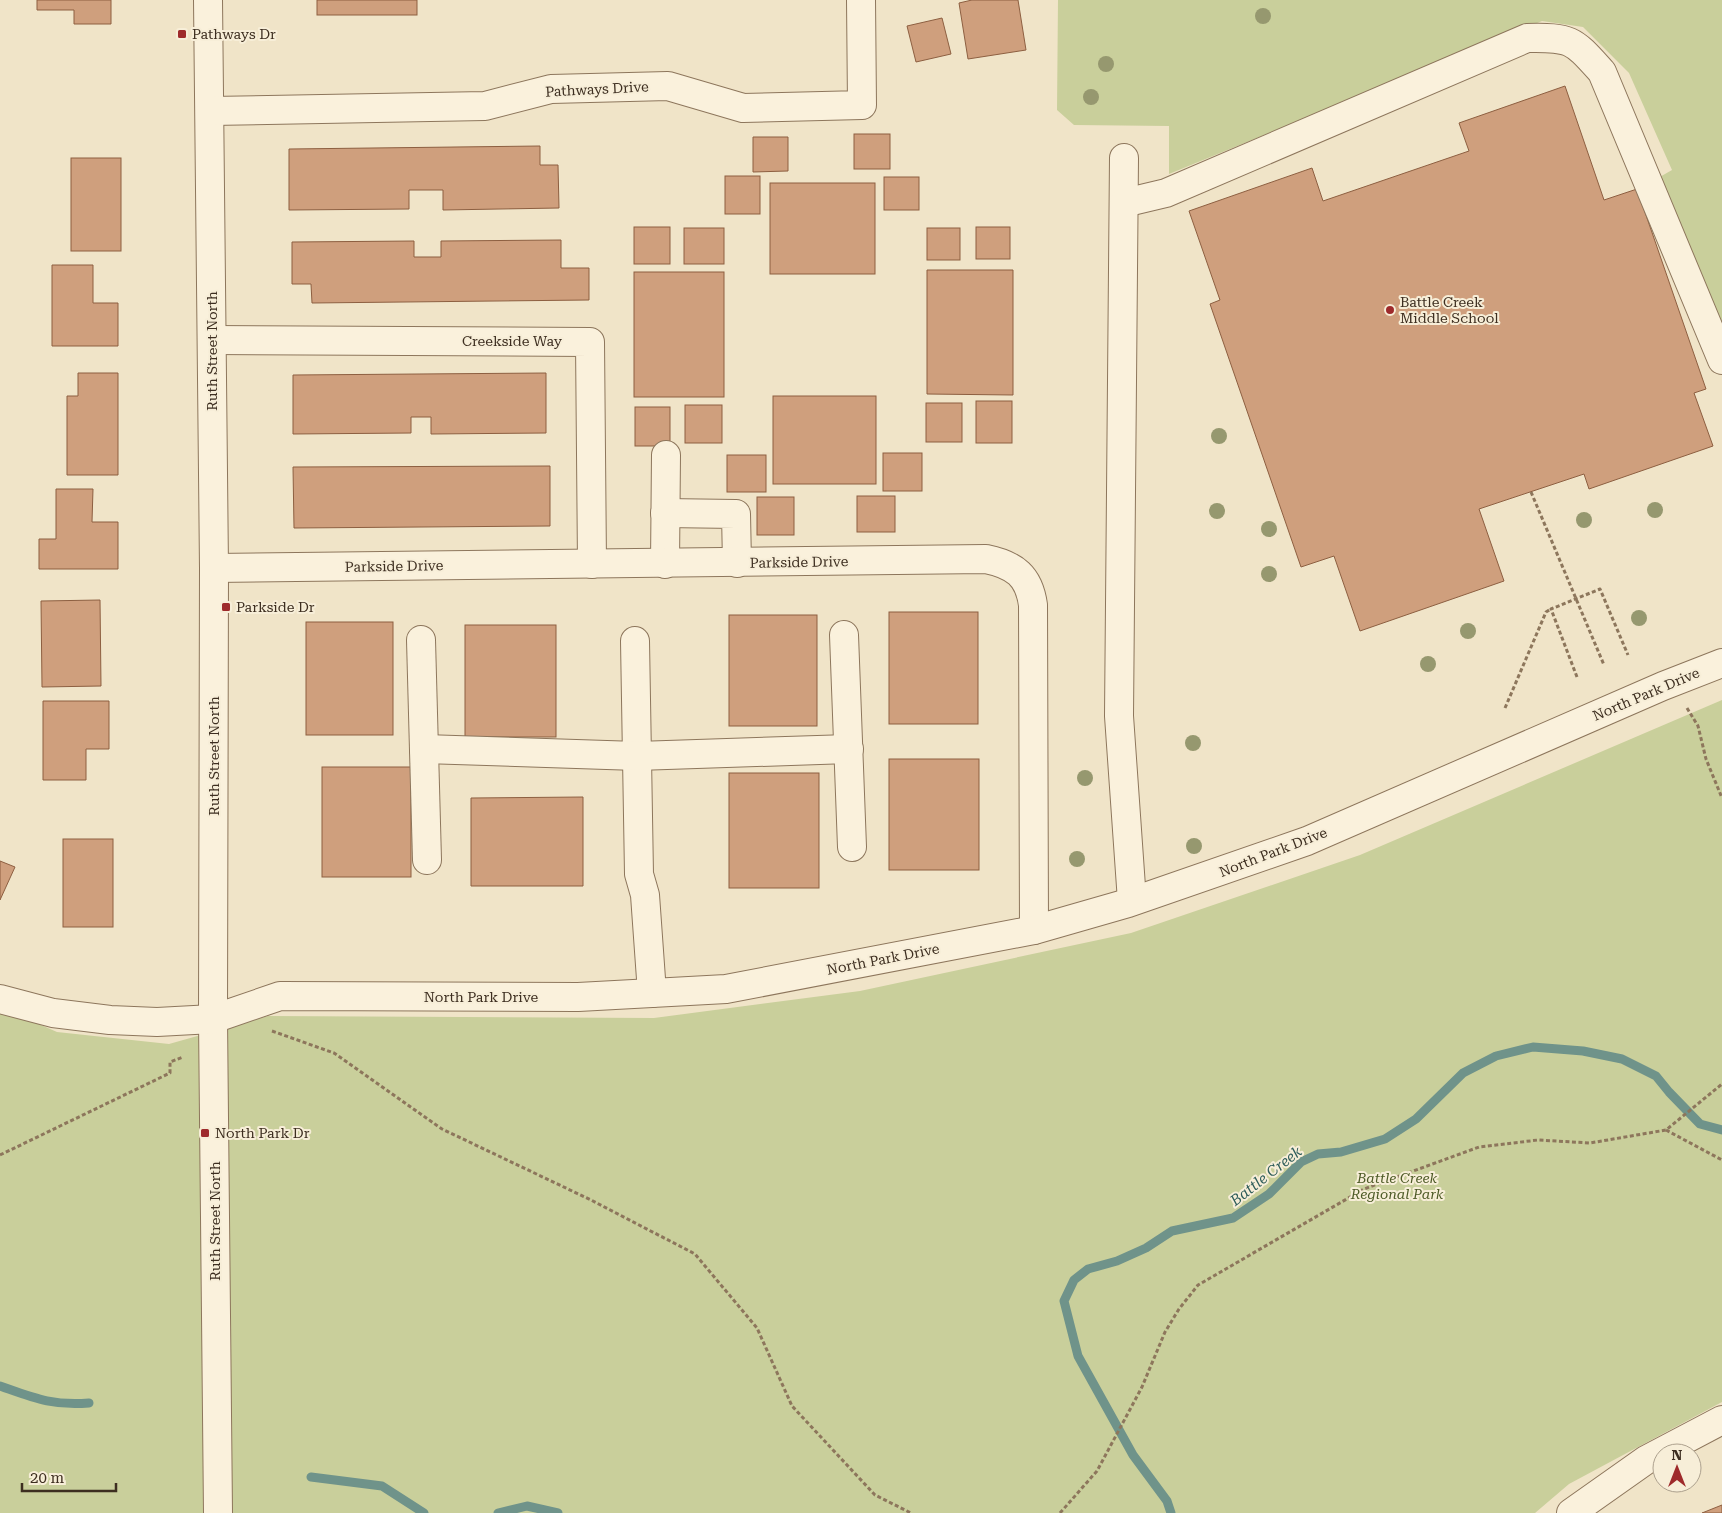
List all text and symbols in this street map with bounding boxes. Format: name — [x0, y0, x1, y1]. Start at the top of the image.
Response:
place label: Pathways Dr — [192, 26, 276, 42]
marker: Pathways Dr — [176, 28, 188, 40]
street label: Pathways Drive — [545, 78, 650, 100]
street label: Ruth Street North — [204, 291, 220, 411]
place label: Battle Creek Middle School — [1400, 294, 1499, 326]
marker: Battle Creek Middle School — [1384, 304, 1396, 316]
street label: Creekside Way — [462, 333, 563, 349]
street label: Parkside Drive — [750, 553, 849, 571]
street label: Parkside Drive — [345, 557, 444, 575]
place label: Parkside Dr — [236, 599, 315, 615]
marker: Parkside Dr — [220, 601, 232, 613]
street label: North Park Drive — [1590, 664, 1702, 724]
street label: Ruth Street North — [206, 696, 222, 816]
street label: North Park Drive — [1217, 824, 1330, 880]
street label: North Park Drive — [825, 940, 941, 978]
street label: North Park Drive — [424, 989, 538, 1005]
place label: North Park Dr — [215, 1125, 310, 1141]
marker: North Park Dr — [199, 1127, 211, 1139]
water label: Battle Creek — [1226, 1142, 1306, 1210]
street label: Ruth Street North — [207, 1161, 223, 1281]
park label: Battle Creek Regional Park — [1350, 1170, 1444, 1202]
north arrow — [1652, 1443, 1702, 1493]
text: N — [1672, 1447, 1683, 1463]
scale bar — [22, 1460, 116, 1492]
text: 20 m — [30, 1469, 65, 1487]

